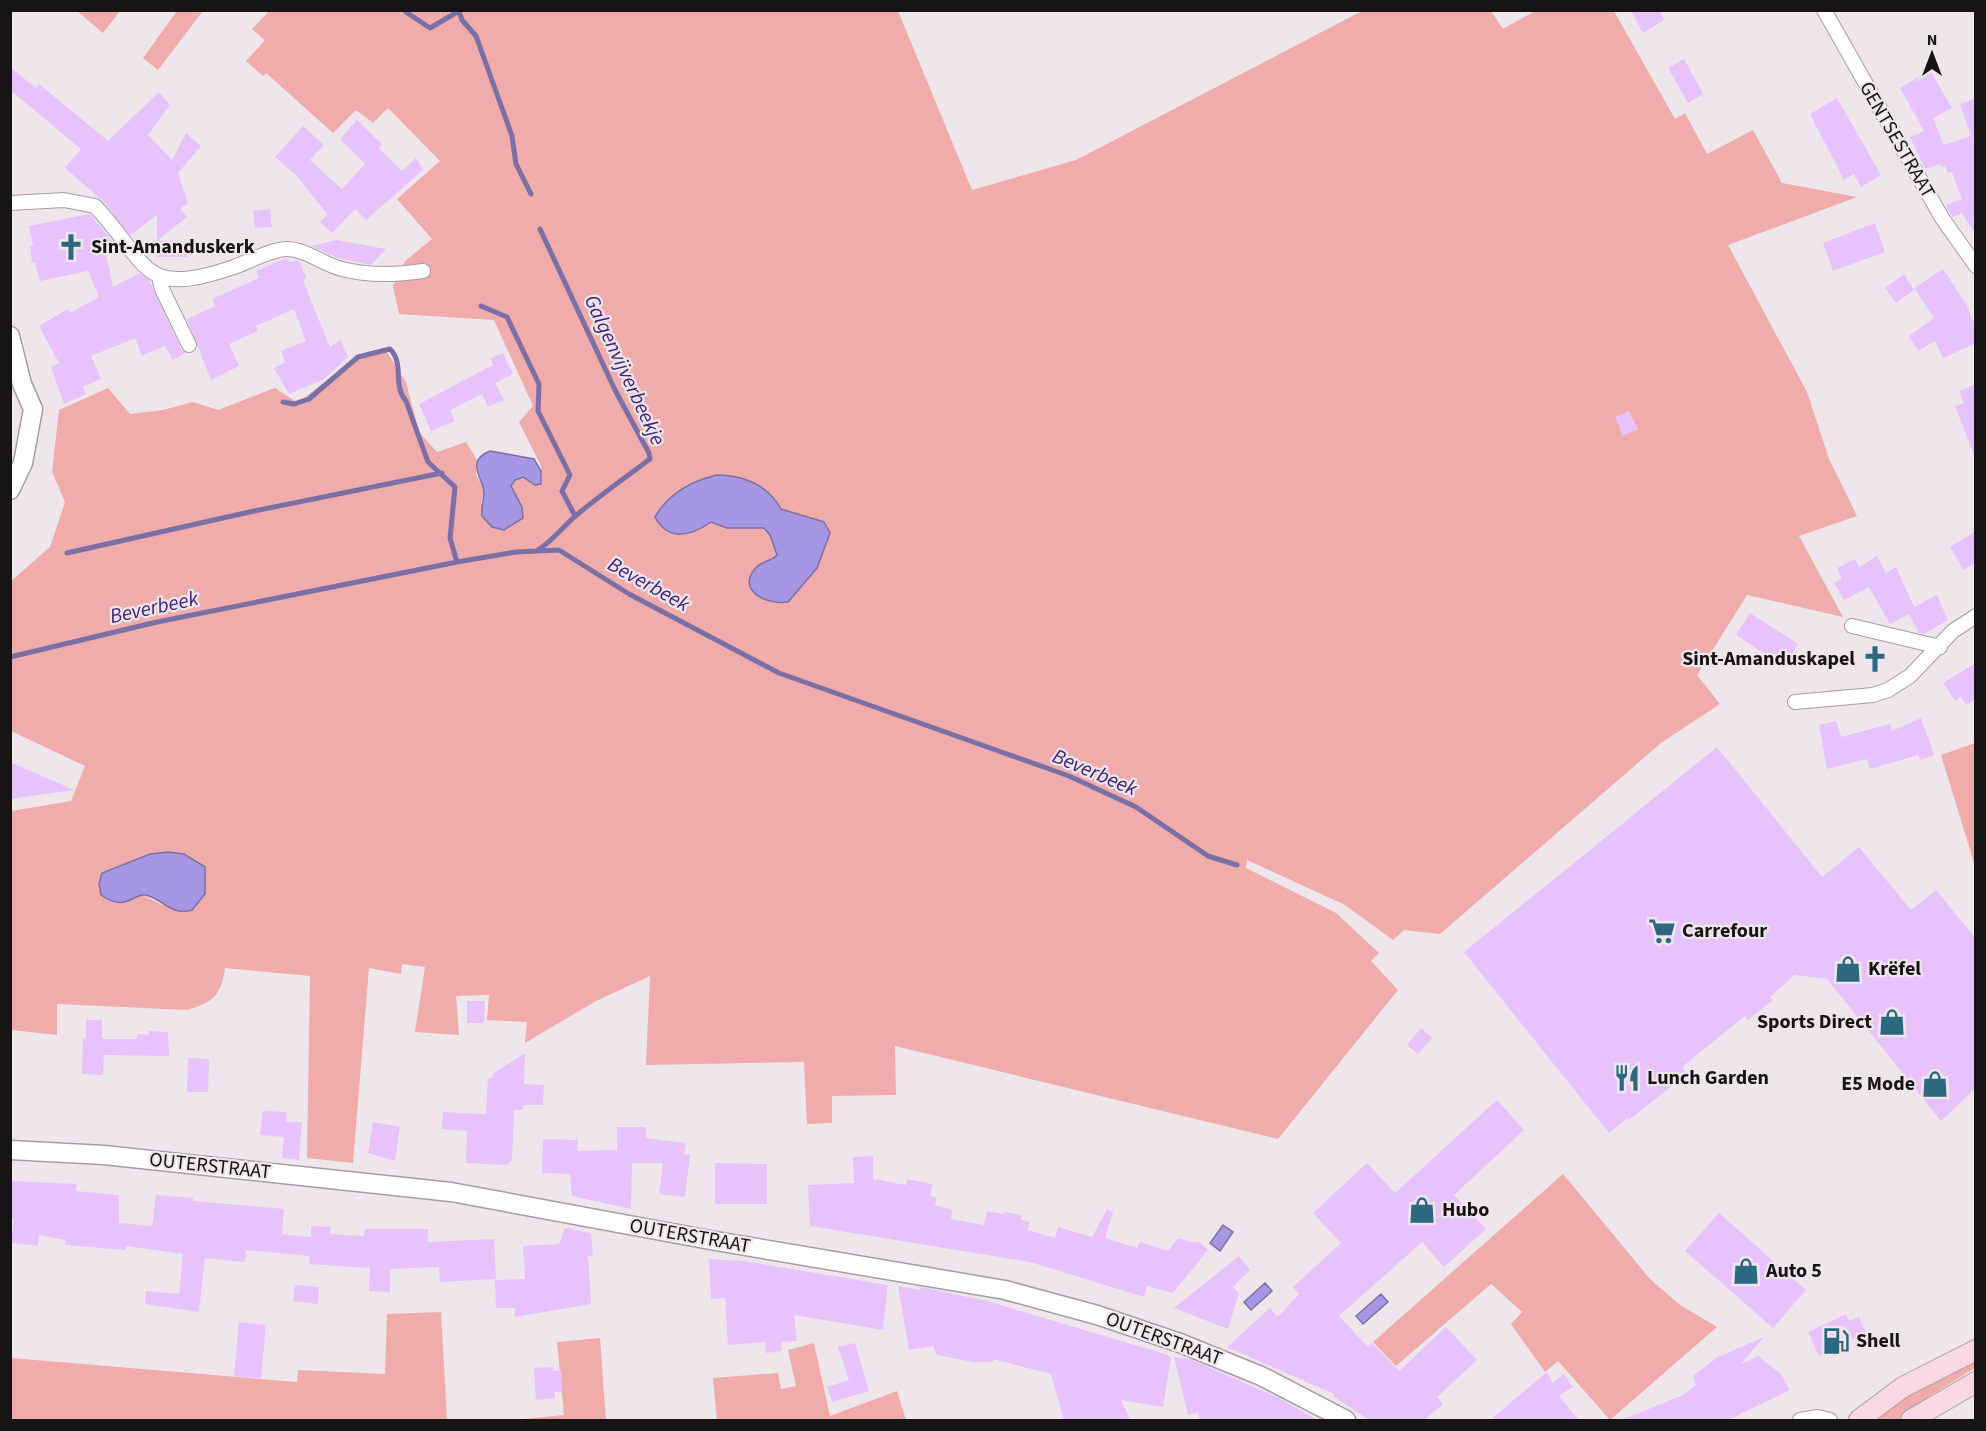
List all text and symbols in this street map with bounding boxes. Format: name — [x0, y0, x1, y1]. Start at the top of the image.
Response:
north arrow — [1902, 24, 1962, 84]
text: N — [1927, 29, 1937, 51]
street label: GENTSESTRAAT — [1852, 76, 1942, 204]
church icon: Sint-Amanduskerk — [56, 232, 86, 262]
place label: Sint-Amanduskerk — [91, 233, 255, 261]
water label: Galgenvijverbeekje — [577, 290, 673, 450]
water label: Beverbeek — [602, 549, 696, 619]
water label: Beverbeek — [107, 583, 202, 631]
church icon: Sint-Amanduskapel — [1860, 644, 1890, 674]
place label: Sint-Amanduskapel — [1682, 645, 1855, 673]
water label: Beverbeek — [1048, 741, 1143, 804]
supermarket icon: Carrefour — [1647, 916, 1677, 946]
place label: Carrefour — [1682, 917, 1767, 945]
shop icon: Krëfel — [1833, 954, 1863, 984]
place label: Krëfel — [1868, 955, 1921, 983]
shop icon: Sports Direct — [1877, 1007, 1907, 1037]
place label: Sports Direct — [1757, 1008, 1872, 1036]
restaurant icon: Lunch Garden — [1612, 1063, 1642, 1093]
place label: Lunch Garden — [1647, 1064, 1769, 1092]
shop icon: E5 Mode — [1920, 1069, 1950, 1099]
place label: E5 Mode — [1841, 1070, 1915, 1098]
street label: OUTERSTRAAT — [148, 1146, 272, 1186]
shop icon: Hubo — [1407, 1195, 1437, 1225]
place label: Hubo — [1442, 1196, 1489, 1224]
street label: OUTERSTRAAT — [627, 1212, 753, 1260]
shop icon: Auto 5 — [1731, 1256, 1761, 1286]
place label: Auto 5 — [1765, 1257, 1822, 1285]
street label: OUTERSTRAAT — [1102, 1305, 1226, 1373]
fuel station icon: Shell — [1821, 1326, 1851, 1356]
place label: Shell — [1856, 1327, 1901, 1355]

